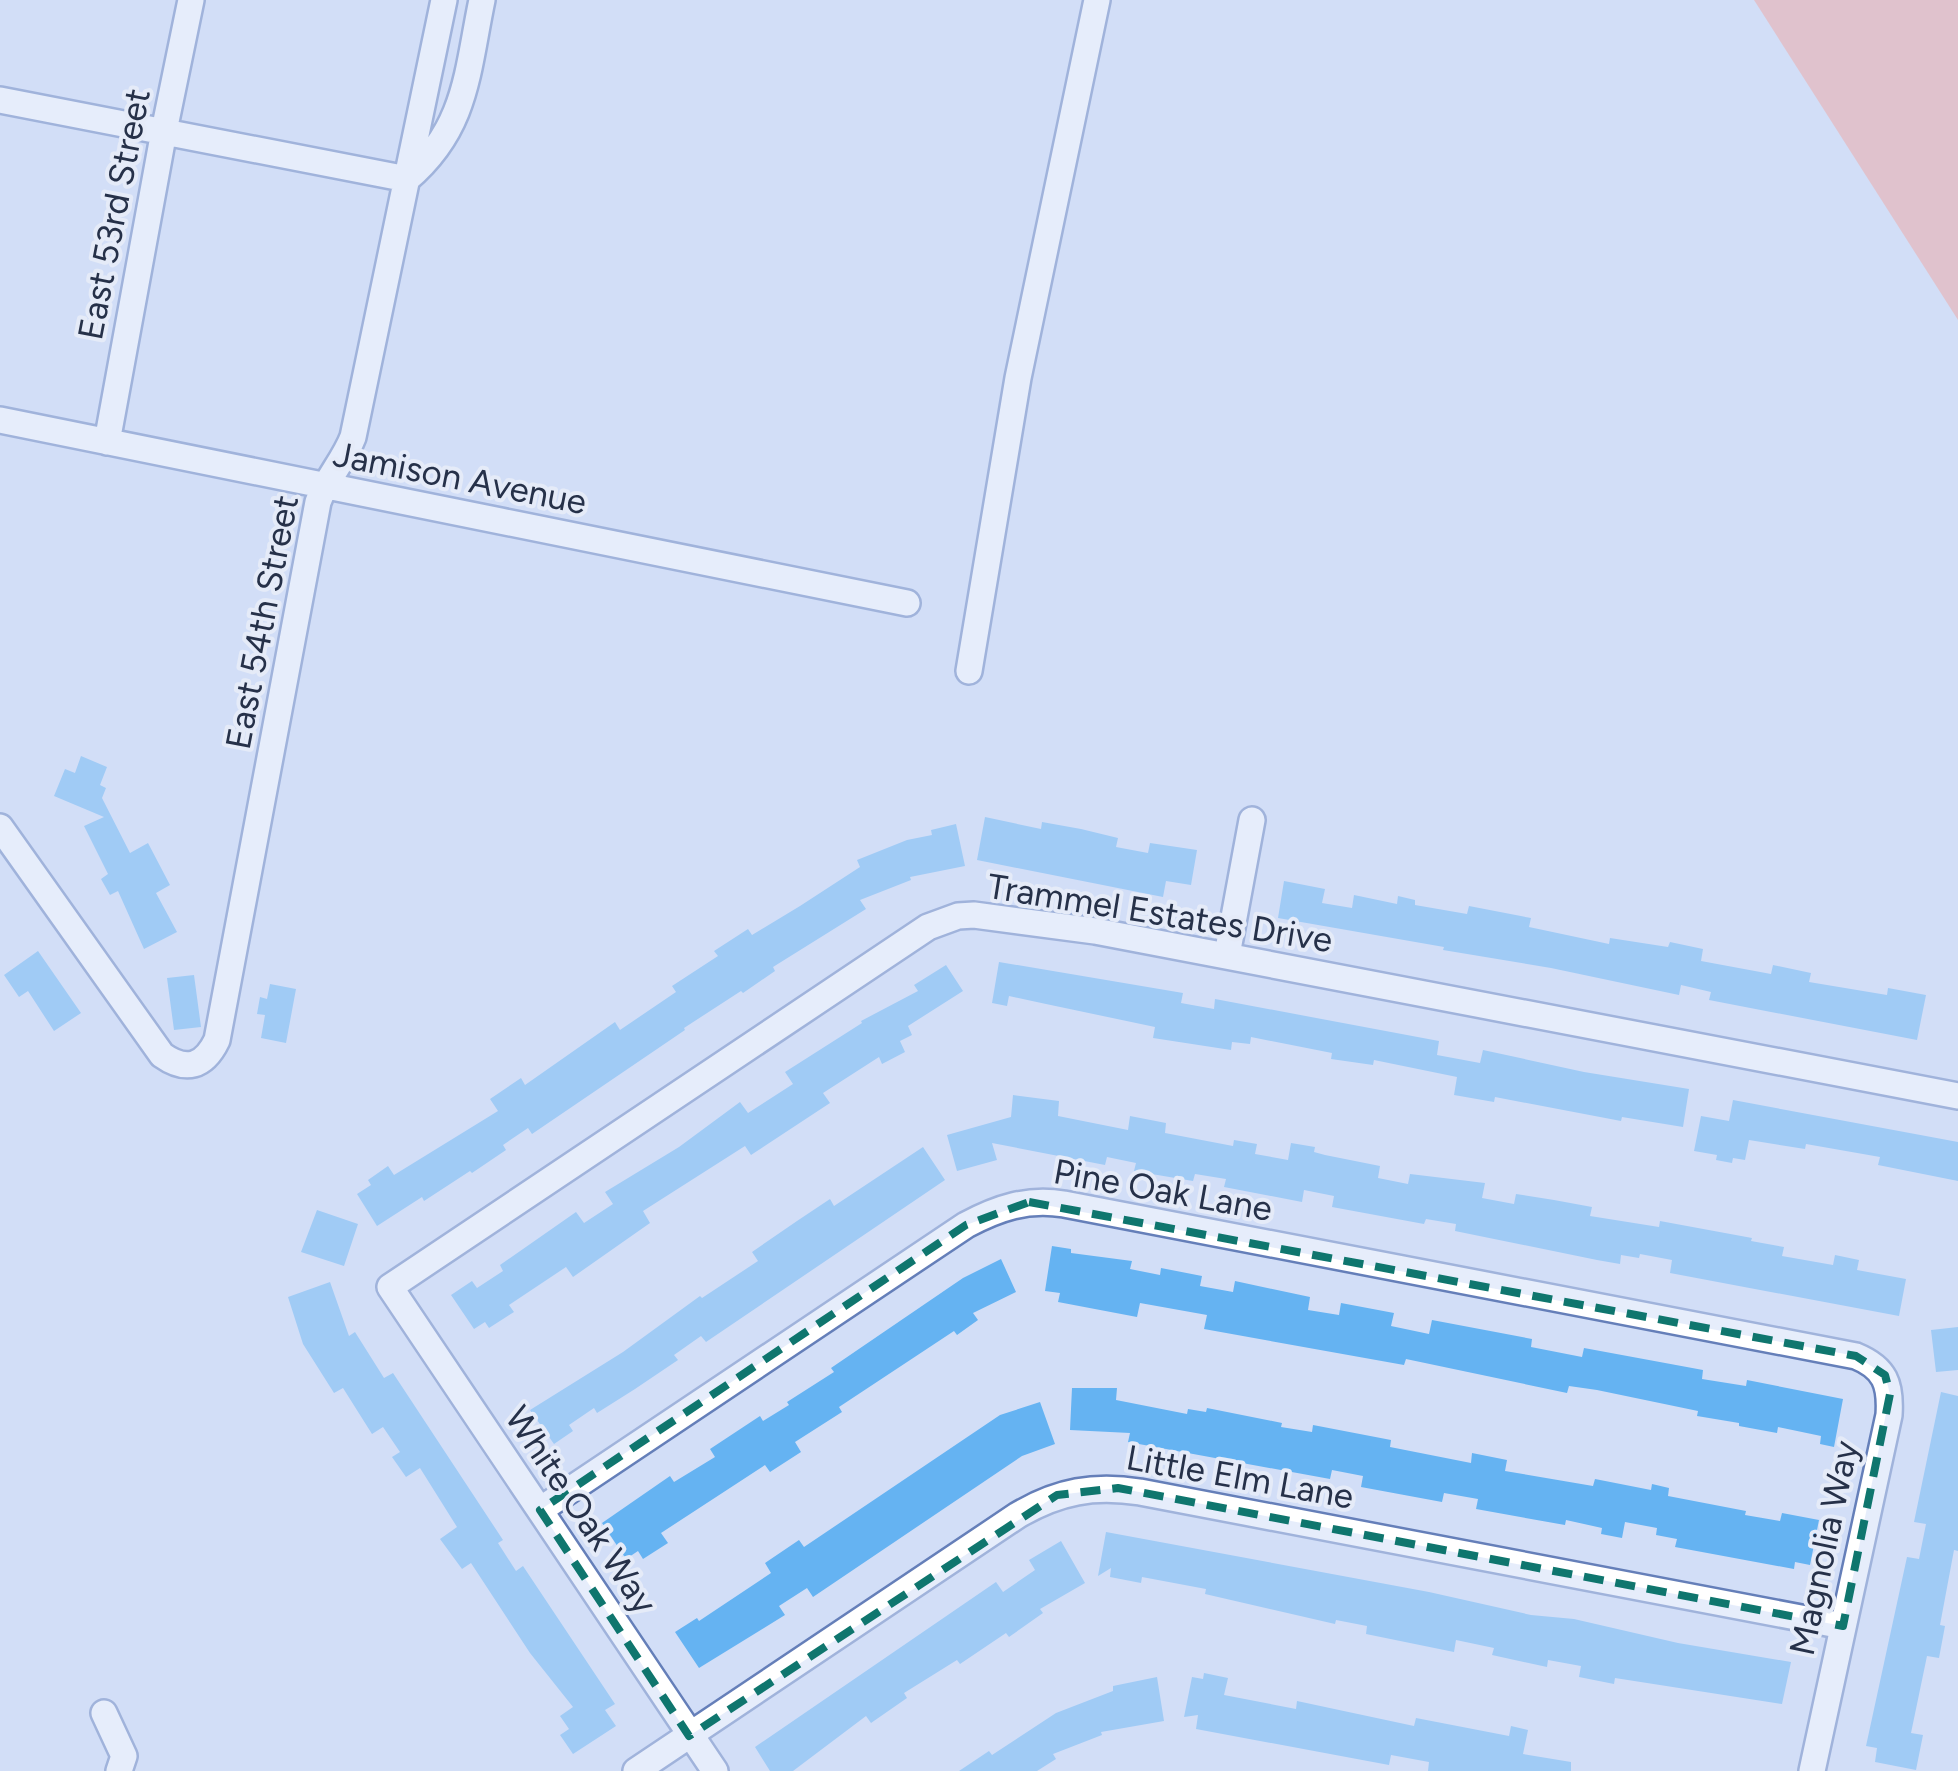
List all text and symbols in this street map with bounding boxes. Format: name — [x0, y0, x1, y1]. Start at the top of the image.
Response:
street label: East 53rd Street — [69, 85, 159, 343]
street label: Jamison Avenue — [330, 433, 590, 523]
street label: East 54th Street — [217, 491, 307, 753]
street label: Trammel Estates Drive — [985, 865, 1335, 961]
street label: Pine Oak Lane — [1051, 1150, 1275, 1230]
street label: White Oak Way — [496, 1398, 666, 1622]
street label: Little Elm Lane — [1123, 1436, 1357, 1518]
street label: Magnolia Way — [1781, 1436, 1867, 1659]

